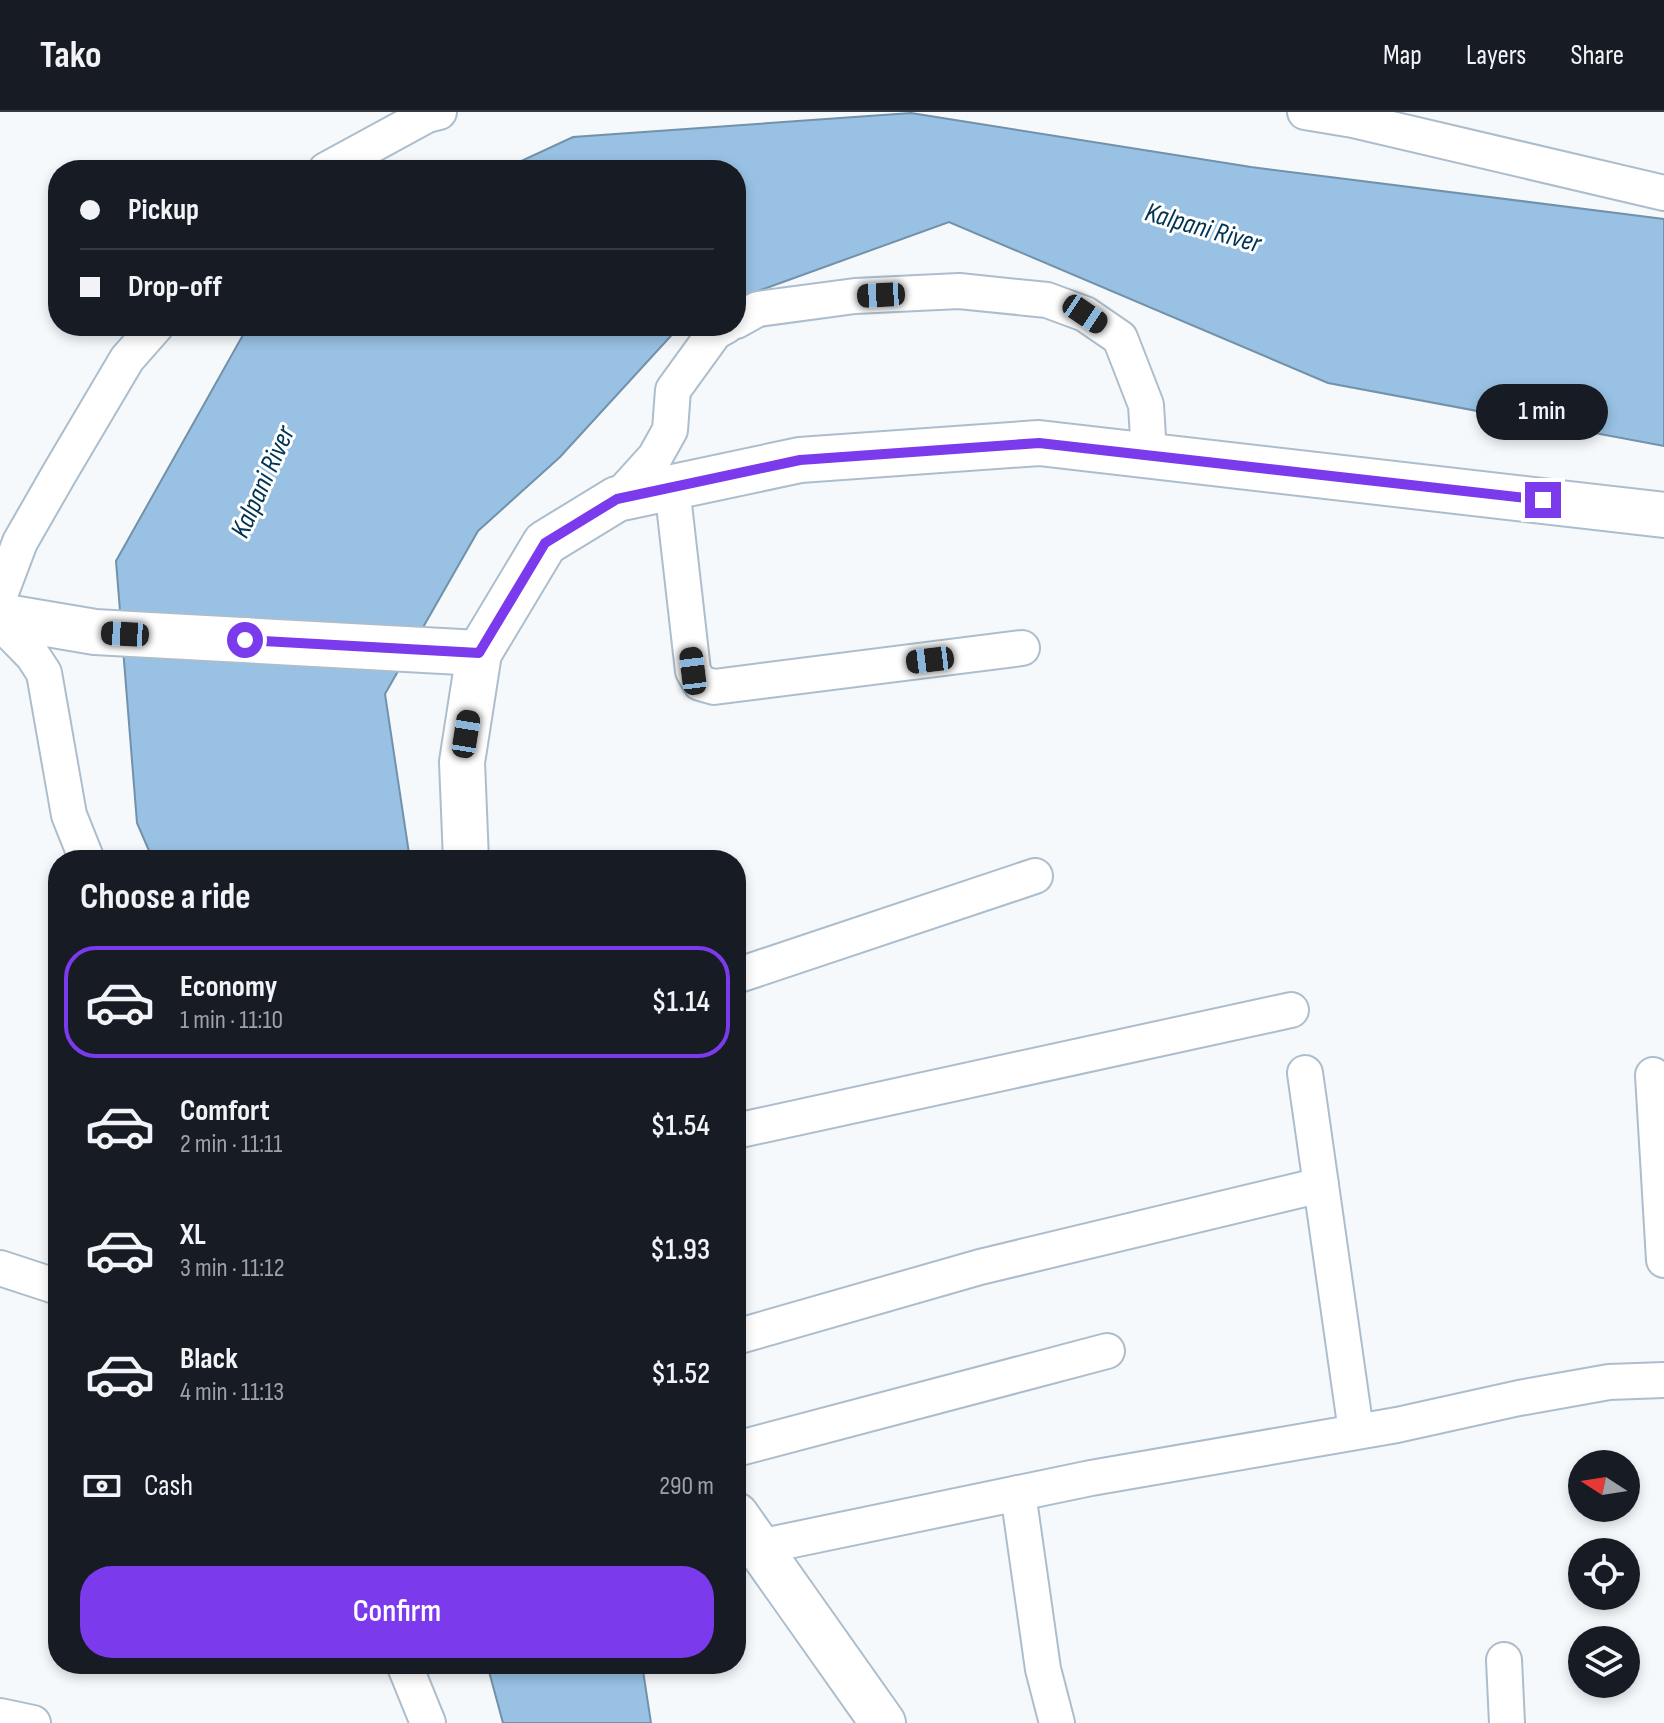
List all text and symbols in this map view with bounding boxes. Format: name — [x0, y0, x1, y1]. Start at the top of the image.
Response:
text: Tako — [40, 33, 102, 78]
text: Map — [1383, 39, 1422, 72]
text: Layers — [1466, 39, 1526, 72]
text: Share — [1570, 39, 1624, 72]
text: Pickup — [128, 192, 199, 228]
water label: Kalpani River — [1141, 196, 1266, 261]
text: Drop-off — [128, 269, 222, 305]
car — [856, 282, 906, 308]
car — [1058, 291, 1112, 337]
callout: 1 min — [1477, 384, 1609, 440]
text: 1 min — [1518, 396, 1566, 427]
water label: Kalpani River — [224, 420, 303, 543]
route end — [1525, 482, 1561, 518]
car — [100, 621, 150, 647]
route start — [227, 622, 263, 658]
car — [905, 645, 955, 675]
car — [678, 646, 708, 696]
car — [450, 708, 482, 760]
text: Choose a ride — [80, 876, 251, 919]
icon: car — [84, 966, 156, 1038]
text: Economy — [180, 969, 277, 1005]
text: $1.14 — [651, 984, 710, 1020]
text: 1 min · 11:10 — [180, 1005, 283, 1036]
icon: car — [84, 1090, 156, 1162]
text: Comfort — [180, 1093, 270, 1129]
text: $1.54 — [650, 1108, 710, 1144]
text: 2 min · 11:11 — [180, 1129, 282, 1160]
icon: car — [84, 1214, 156, 1286]
text: XL — [180, 1217, 206, 1253]
text: $1.93 — [650, 1232, 710, 1268]
text: 3 min · 11:12 — [180, 1253, 284, 1284]
icon: car — [84, 1338, 156, 1410]
text: Black — [180, 1341, 238, 1377]
text: $1.52 — [651, 1356, 710, 1392]
text: 4 min · 11:13 — [180, 1377, 284, 1408]
north arrow — [1568, 1450, 1640, 1522]
map controls — [1568, 1450, 1640, 1698]
icon: cash — [80, 1464, 124, 1508]
text: Cash — [144, 1468, 193, 1504]
text: 290 m — [659, 1471, 714, 1502]
button: locate — [1568, 1538, 1640, 1610]
button: Confirm — [80, 1566, 714, 1658]
button: layers — [1568, 1626, 1640, 1698]

